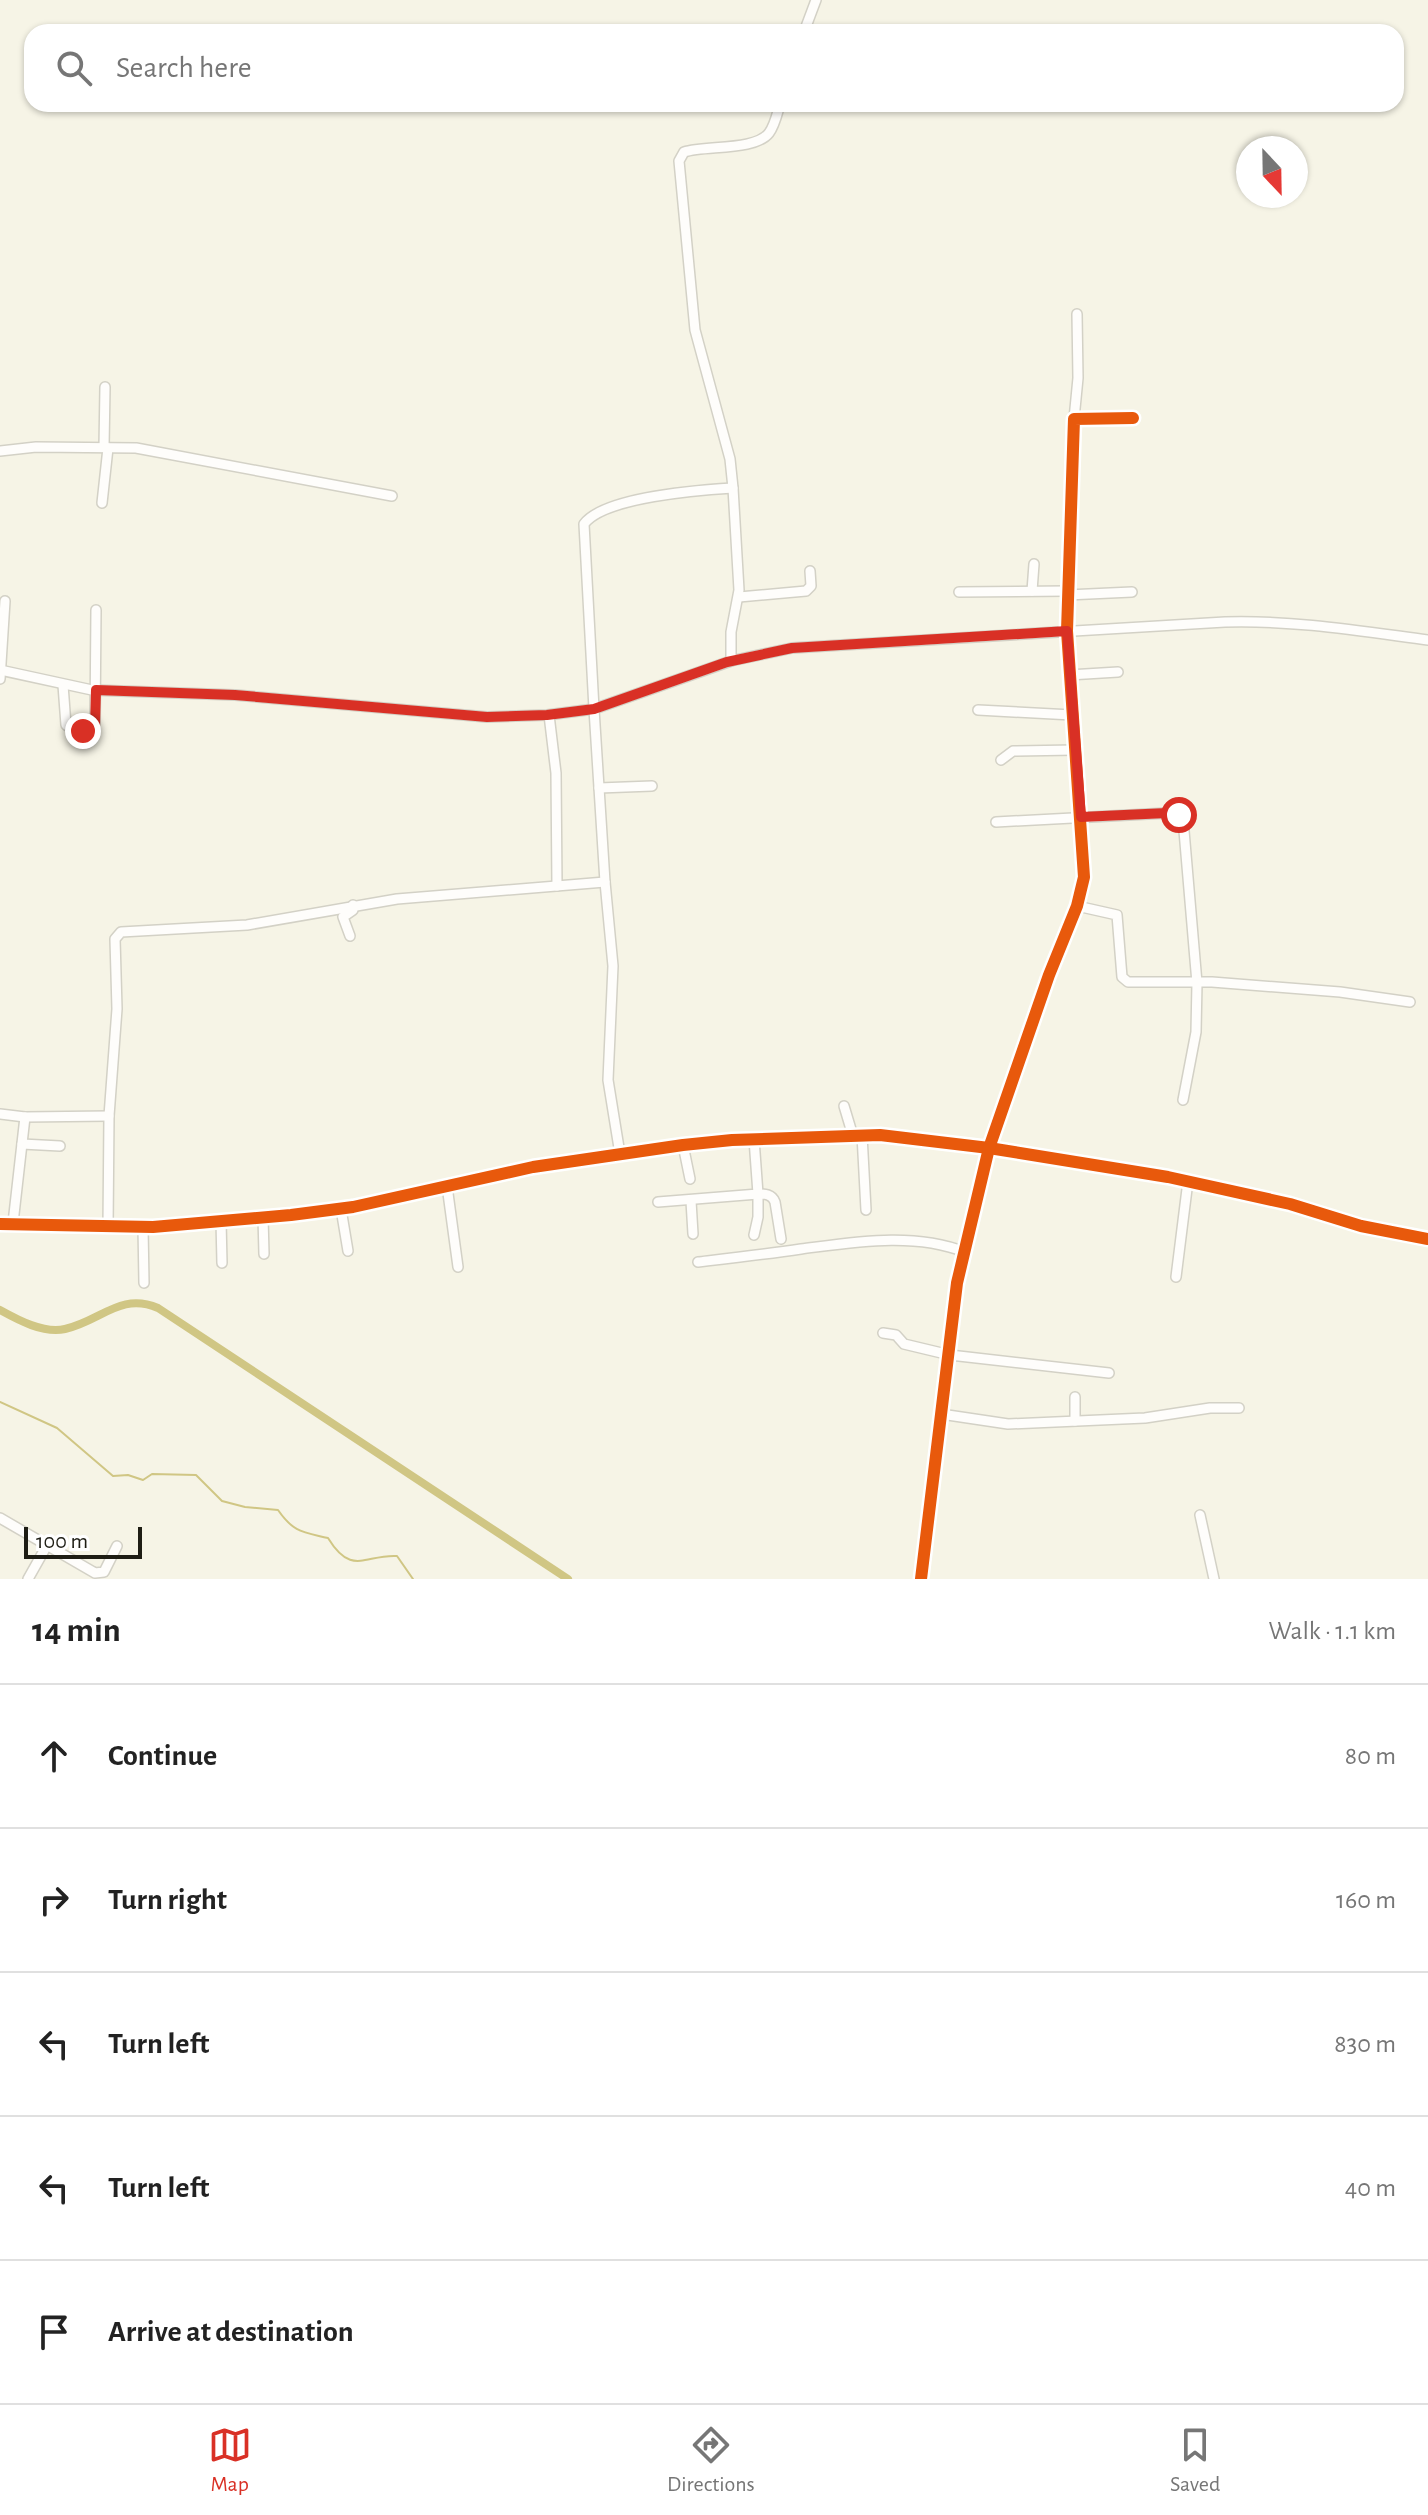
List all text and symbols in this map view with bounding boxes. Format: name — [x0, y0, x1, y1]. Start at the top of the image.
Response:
search box — [24, 24, 1404, 112]
icon: search — [52, 46, 96, 90]
text: Search here — [116, 53, 252, 83]
north arrow — [1236, 136, 1308, 208]
route end — [65, 713, 101, 749]
route start — [1161, 797, 1197, 833]
scale bar — [24, 1523, 142, 1559]
text: 100 m — [36, 1530, 88, 1552]
text: 14 min — [32, 1614, 121, 1648]
text: Walk · 1.1 km — [1269, 1618, 1396, 1644]
icon: ahead — [32, 1734, 76, 1778]
text: Continue — [108, 1741, 217, 1771]
text: 80 m — [1345, 1743, 1396, 1769]
icon: right — [32, 1878, 76, 1922]
text: Turn right — [108, 1885, 227, 1915]
text: 160 m — [1336, 1887, 1396, 1913]
icon: left — [32, 2022, 76, 2066]
text: Turn left — [108, 2029, 209, 2059]
text: 830 m — [1334, 2031, 1396, 2057]
icon: left — [32, 2166, 76, 2210]
text: Turn left — [108, 2173, 209, 2203]
text: 40 m — [1345, 2175, 1396, 2201]
icon: arrive — [32, 2310, 76, 2354]
text: Arrive at destination — [108, 2317, 354, 2347]
tab: Map — [208, 2423, 252, 2497]
tab: Directions — [667, 2423, 755, 2497]
tab: Saved — [1170, 2423, 1220, 2497]

